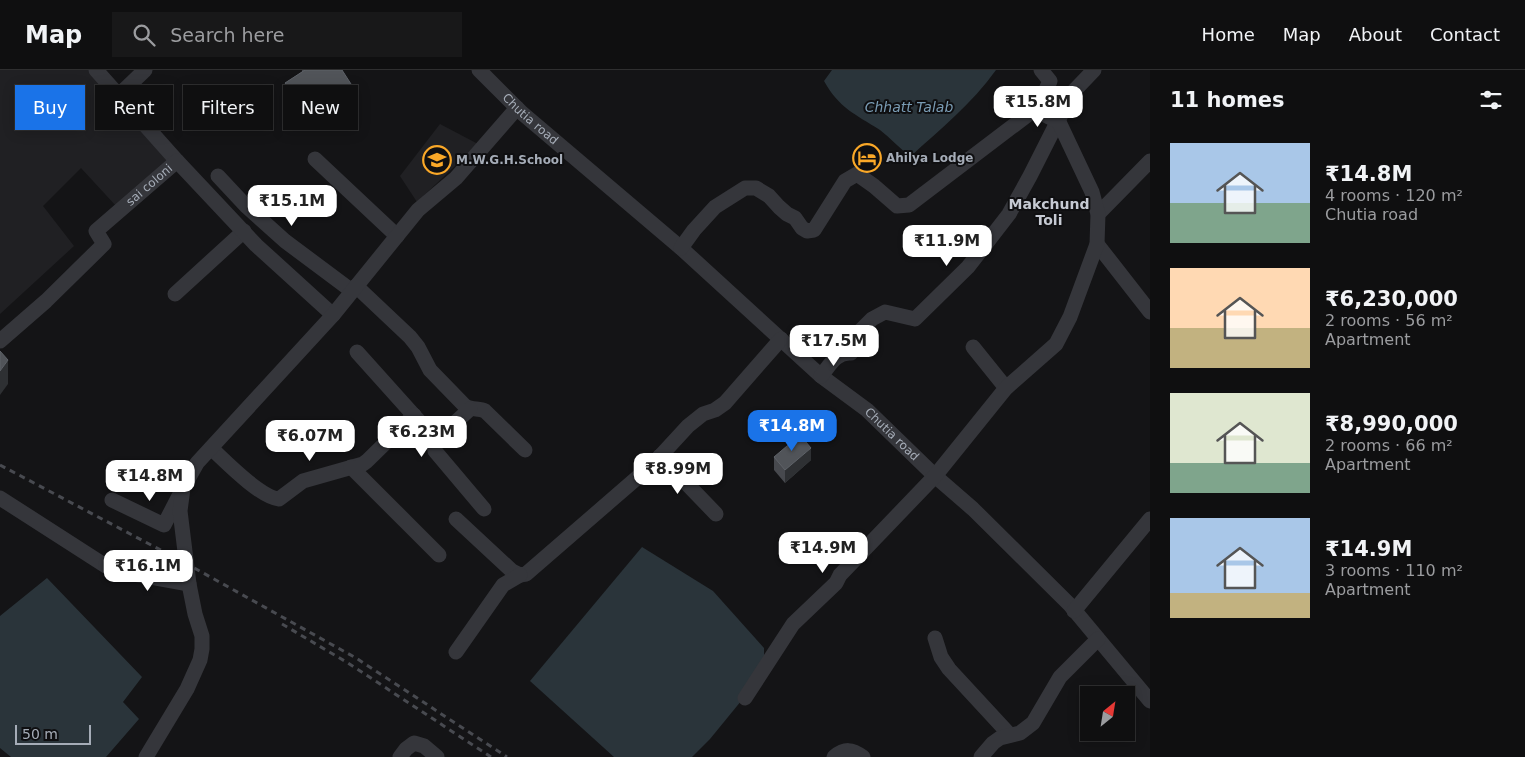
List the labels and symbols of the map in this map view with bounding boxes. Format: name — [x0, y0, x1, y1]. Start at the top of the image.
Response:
pin: ₹15.8M — [997, 85, 1079, 128]
street label: Chutia road — [500, 91, 561, 148]
water label: Chhatt Talab — [865, 99, 953, 115]
hotel icon: Ahilya Lodge — [852, 143, 882, 173]
school or university icon: M.W.G.H.School — [422, 145, 452, 175]
place label: Ahilya Lodge — [886, 151, 973, 165]
place label: M.W.G.H.School — [456, 153, 563, 167]
street label: sai coloni — [123, 161, 175, 209]
pin: ₹15.1M — [251, 184, 333, 227]
district label: Makchund Toli — [1009, 196, 1089, 228]
pin: ₹11.9M — [906, 224, 988, 267]
pin: ₹17.5M — [793, 324, 875, 367]
street label: Chutia road — [862, 405, 922, 464]
pin: ₹14.8M — [751, 410, 833, 452]
pin: ₹6.23M — [381, 416, 463, 458]
pin: ₹6.07M — [269, 420, 351, 462]
pin: ₹8.99M — [637, 452, 719, 495]
pin: ₹14.8M — [109, 460, 191, 502]
pin: ₹14.9M — [782, 532, 864, 574]
pin: ₹16.1M — [107, 550, 189, 592]
north arrow — [1080, 686, 1135, 741]
scale bar — [15, 722, 91, 745]

